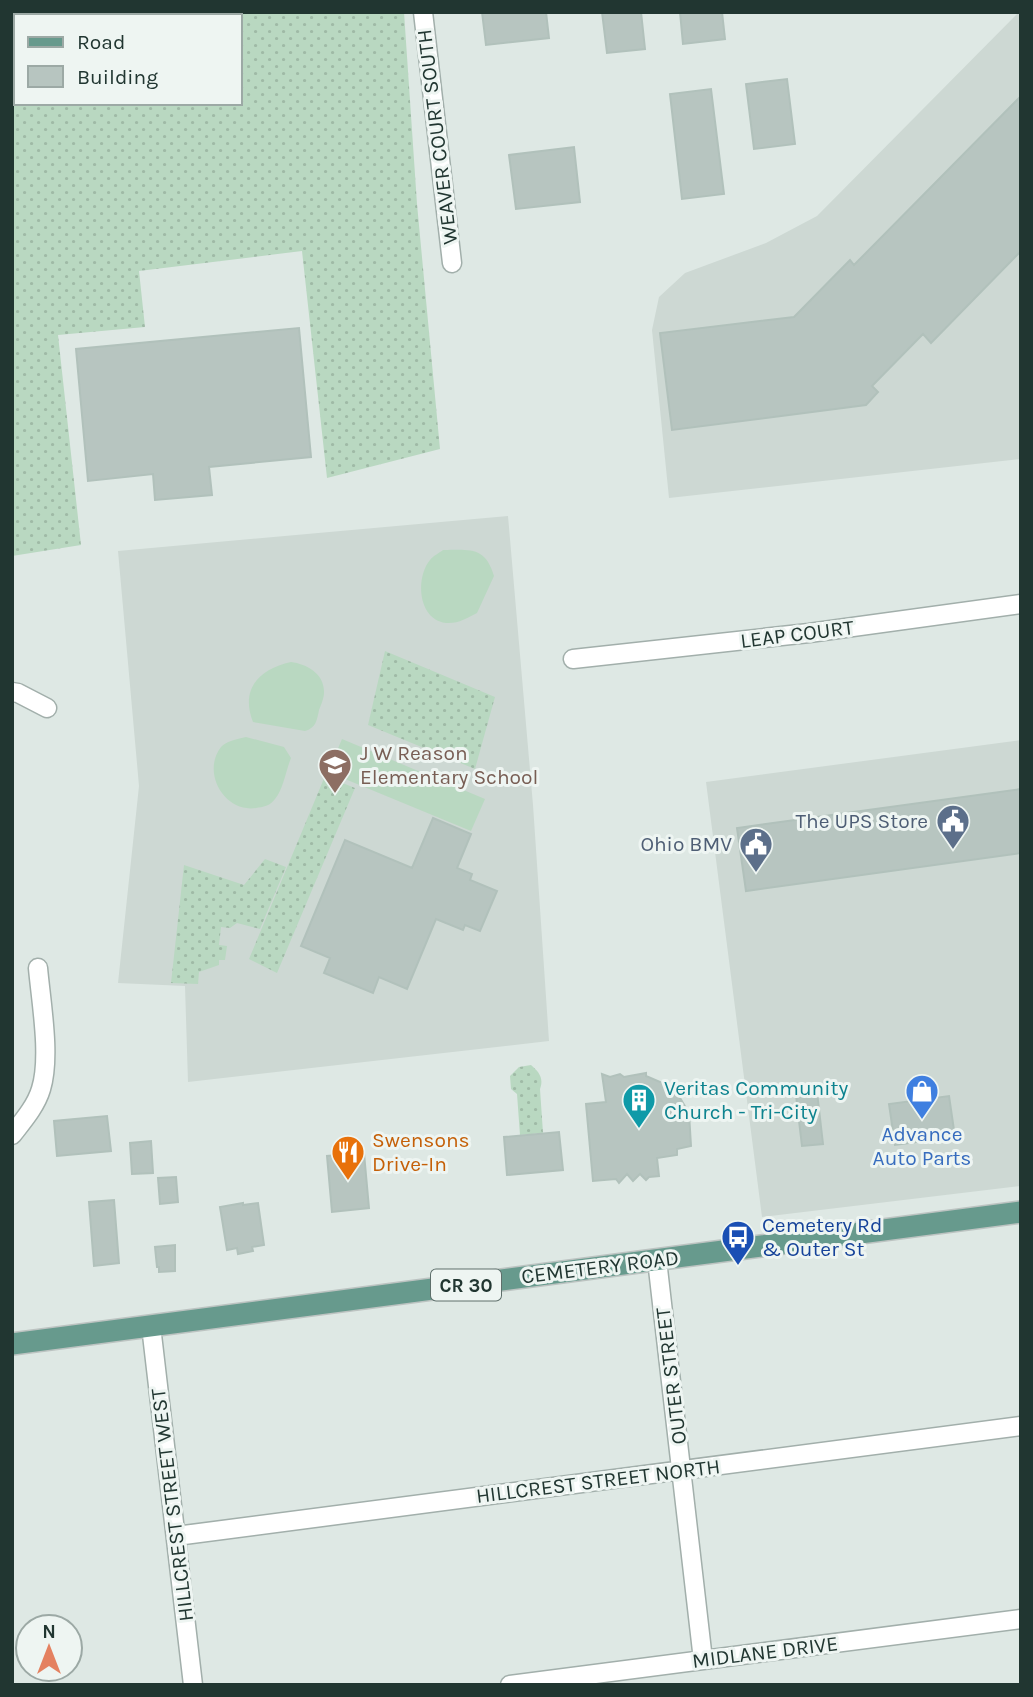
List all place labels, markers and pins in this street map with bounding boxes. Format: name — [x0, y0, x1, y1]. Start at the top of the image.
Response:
place label: J W Reason Elementary School — [360, 741, 538, 789]
school or university icon: J W Reason Elementary School — [316, 746, 354, 795]
public building icon: The UPS Store — [934, 802, 972, 851]
place label: The UPS Store — [796, 809, 928, 833]
public building icon: Ohio BMV — [737, 825, 775, 874]
place label: Ohio BMV — [640, 832, 732, 856]
shop icon: Advance Auto Parts — [903, 1072, 941, 1121]
place label: Veritas Community Church - Tri-City — [664, 1076, 848, 1124]
building icon: Veritas Community Church - Tri-City — [620, 1081, 658, 1130]
place label: Advance Auto Parts — [873, 1122, 971, 1170]
place label: Swensons Drive-In — [372, 1128, 470, 1176]
restaurant icon: Swensons Drive-In — [329, 1133, 367, 1182]
place label: Cemetery Rd & Outer St — [762, 1213, 882, 1261]
bus stop icon: Cemetery Rd & Outer St — [719, 1218, 757, 1267]

